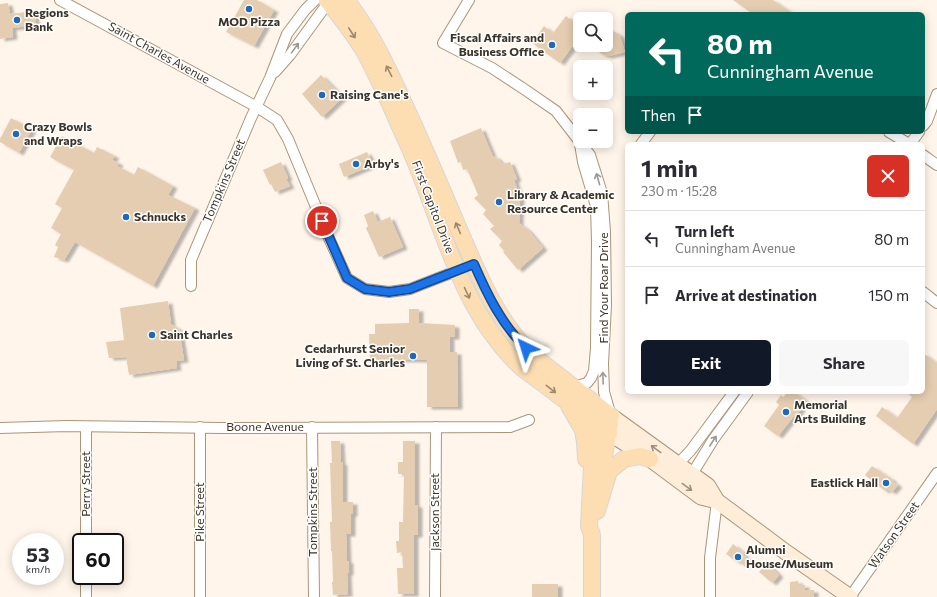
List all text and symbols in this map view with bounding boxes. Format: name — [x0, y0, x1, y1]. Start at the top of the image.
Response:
marker: MOD Pizza — [244, 4, 254, 14]
place label: Regions Bank — [25, 5, 69, 33]
map controls — [573, 12, 613, 148]
button: search — [573, 12, 613, 52]
place label: MOD Pizza — [218, 14, 280, 28]
marker: Regions Bank — [12, 15, 22, 25]
street label: Saint Charles Avenue — [106, 18, 213, 86]
text: 80 m — [707, 26, 773, 60]
one-way arrow — [348, 27, 356, 38]
icon: left — [641, 28, 693, 80]
place label: Fiscal Affairs and Business Office — [450, 30, 544, 58]
marker: Fiscal Affairs and Business Office — [547, 40, 557, 50]
one-way arrow — [291, 43, 299, 54]
button: + — [573, 60, 613, 100]
text: Cunningham Avenue — [707, 60, 874, 82]
one-way arrow — [385, 65, 392, 77]
place label: Raising Cane's — [330, 87, 409, 101]
marker: Raising Cane's — [317, 90, 327, 100]
icon: arrive — [684, 104, 706, 126]
text: Then — [641, 106, 676, 124]
button: − — [573, 108, 613, 148]
place label: Crazy Bowls and Wraps — [24, 119, 93, 147]
marker: Crazy Bowls and Wraps — [11, 129, 21, 139]
street label: Tompkins Street — [199, 137, 247, 225]
text: 1 min — [641, 153, 698, 182]
button: close — [867, 155, 909, 197]
place label: Arby's — [364, 156, 400, 170]
street label: First Capitol Drive — [410, 158, 458, 255]
marker: Arby's — [351, 159, 361, 169]
one-way arrow — [593, 172, 601, 185]
text: 230 m · 15:28 — [641, 183, 717, 199]
place label: Library & Academic Resource Center — [507, 187, 614, 215]
marker: Library & Academic Resource Center — [494, 197, 504, 207]
pin — [305, 204, 339, 238]
place label: Schnucks — [134, 209, 186, 223]
icon: arrive — [311, 210, 333, 232]
marker: Schnucks — [121, 212, 131, 222]
one-way arrow — [454, 222, 462, 234]
text: Turn left — [675, 222, 734, 240]
icon: left — [641, 228, 663, 250]
text: 80 m — [874, 230, 909, 248]
street label: Find Your Roar Drive — [596, 233, 610, 343]
text: Cunningham Avenue — [675, 240, 795, 256]
icon: arrive — [641, 284, 663, 306]
one-way arrow — [464, 286, 471, 298]
text: Arrive at destination — [675, 286, 817, 304]
text: 150 m — [868, 286, 909, 304]
place label: Saint Charles — [160, 327, 233, 341]
position arrow — [505, 327, 547, 369]
marker: Saint Charles — [147, 330, 157, 340]
button: Exit — [641, 340, 771, 386]
button: Share — [779, 340, 909, 386]
place label: Cedarhurst Senior Living of St. Charles — [295, 341, 405, 369]
marker: Cedarhurst Senior Living of St. Charles — [408, 351, 418, 361]
one-way arrow — [600, 372, 607, 385]
one-way arrow — [545, 385, 556, 394]
place label: Memorial Arts Building — [794, 397, 866, 425]
marker: Memorial Arts Building — [781, 407, 791, 417]
street label: Boone Avenue — [226, 419, 304, 433]
one-way arrow — [709, 436, 717, 447]
one-way arrow — [651, 445, 662, 453]
street label: Perry Street — [78, 451, 92, 517]
street label: Tompkins Street — [305, 467, 319, 557]
street label: Jackson Street — [427, 473, 442, 551]
place label: Eastlick Hall — [810, 475, 878, 489]
marker: Eastlick Hall — [881, 478, 891, 488]
street label: Pike Street — [192, 482, 206, 542]
one-way arrow — [682, 482, 693, 491]
street label: Watson Street — [865, 498, 921, 571]
speed limit sign: 60 — [72, 533, 124, 585]
text: 53 — [26, 542, 50, 566]
place label: Alumni House/Museum — [746, 542, 833, 570]
marker: Alumni House/Museum — [733, 552, 743, 562]
text: km/h — [26, 563, 50, 575]

